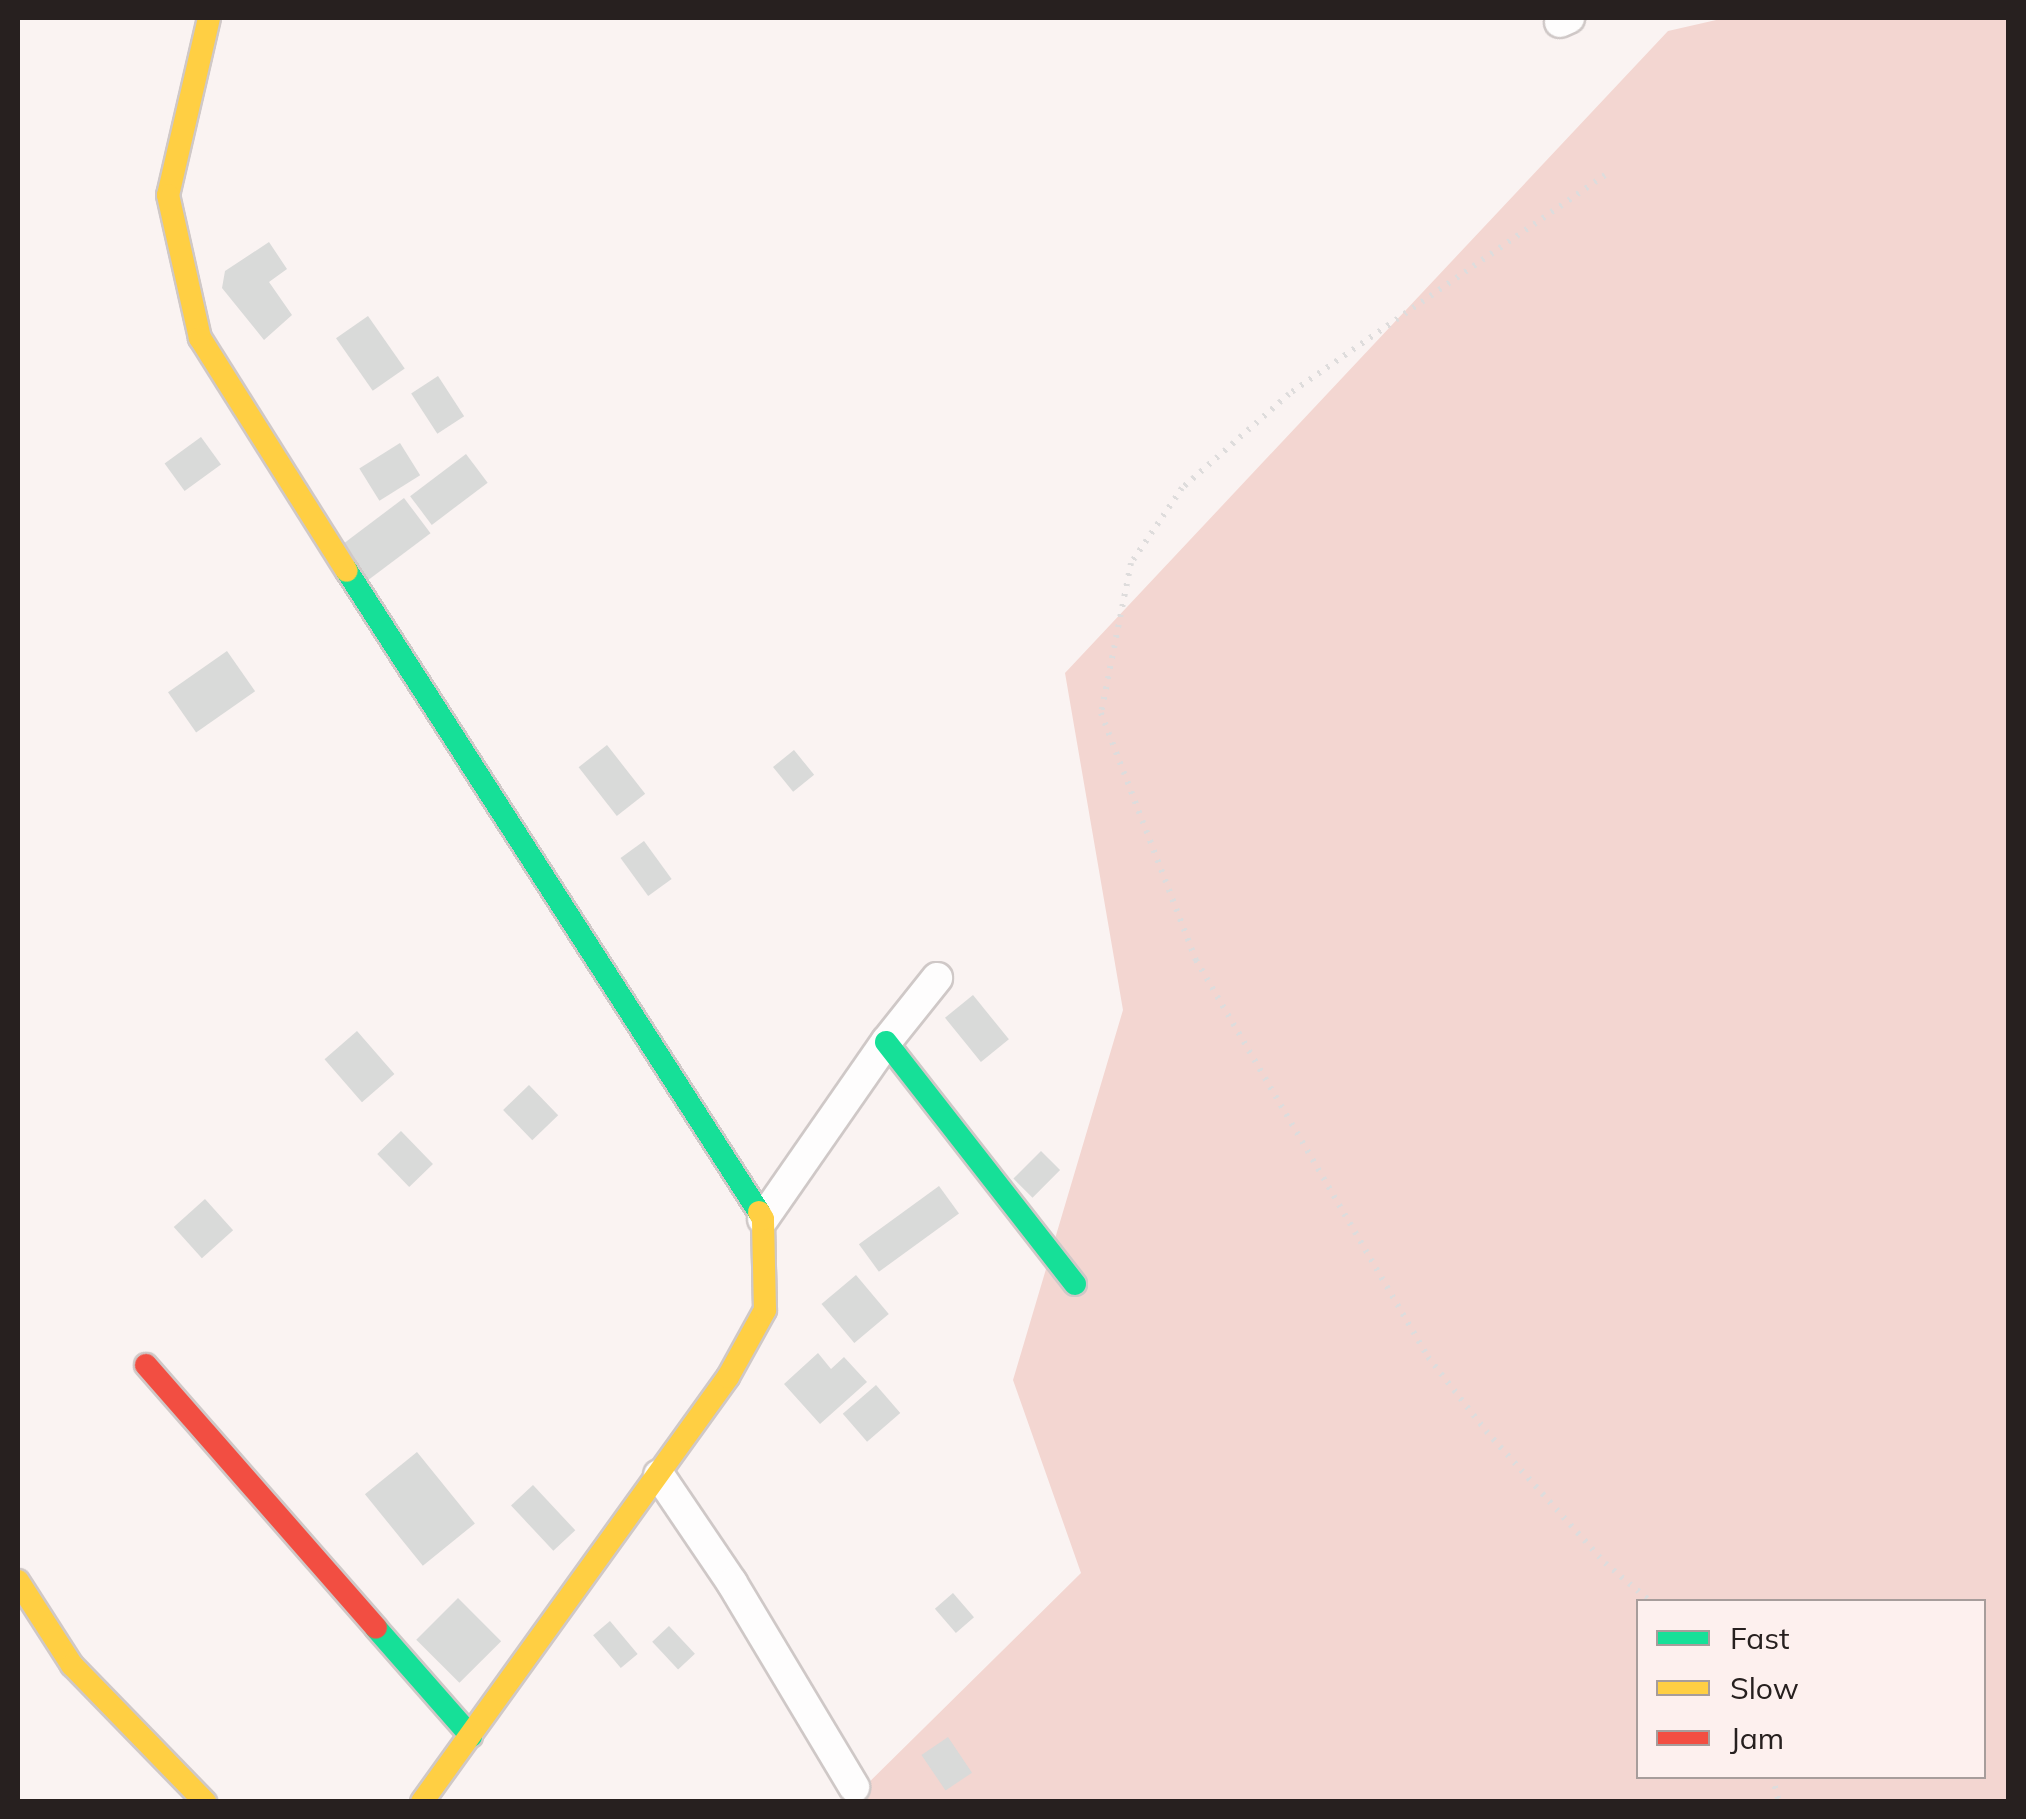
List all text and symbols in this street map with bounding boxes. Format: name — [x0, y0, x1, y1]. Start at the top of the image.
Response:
legend — [1636, 1599, 1986, 1779]
text: Fast — [1730, 1619, 1790, 1657]
text: Slow — [1730, 1669, 1799, 1707]
text: Jam — [1730, 1719, 1784, 1757]

